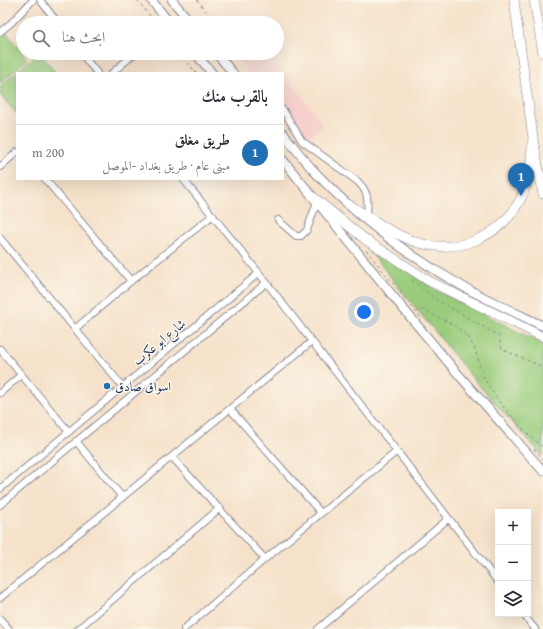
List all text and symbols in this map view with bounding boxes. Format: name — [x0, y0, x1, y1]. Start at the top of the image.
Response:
search box — [16, 16, 284, 60]
text: ابحث هنا — [62, 26, 105, 47]
icon: search — [30, 27, 52, 49]
text: بالقرب منك — [201, 83, 268, 108]
text: طريق مغلق — [175, 129, 230, 150]
text: 200 m — [32, 143, 64, 162]
text: 1 — [252, 143, 258, 162]
text: مبنى عام · طريق بغداد -الموصل — [102, 156, 230, 175]
pin: 1 — [508, 163, 534, 196]
your location — [354, 302, 374, 322]
street label: شارع ابو عكرب — [128, 314, 191, 371]
place label: اسواق صادق — [115, 377, 171, 396]
marker: اسواق صادق — [102, 381, 112, 391]
map controls — [495, 509, 531, 617]
button: + — [495, 509, 531, 545]
button: − — [495, 545, 531, 581]
button: layers — [495, 581, 531, 617]

